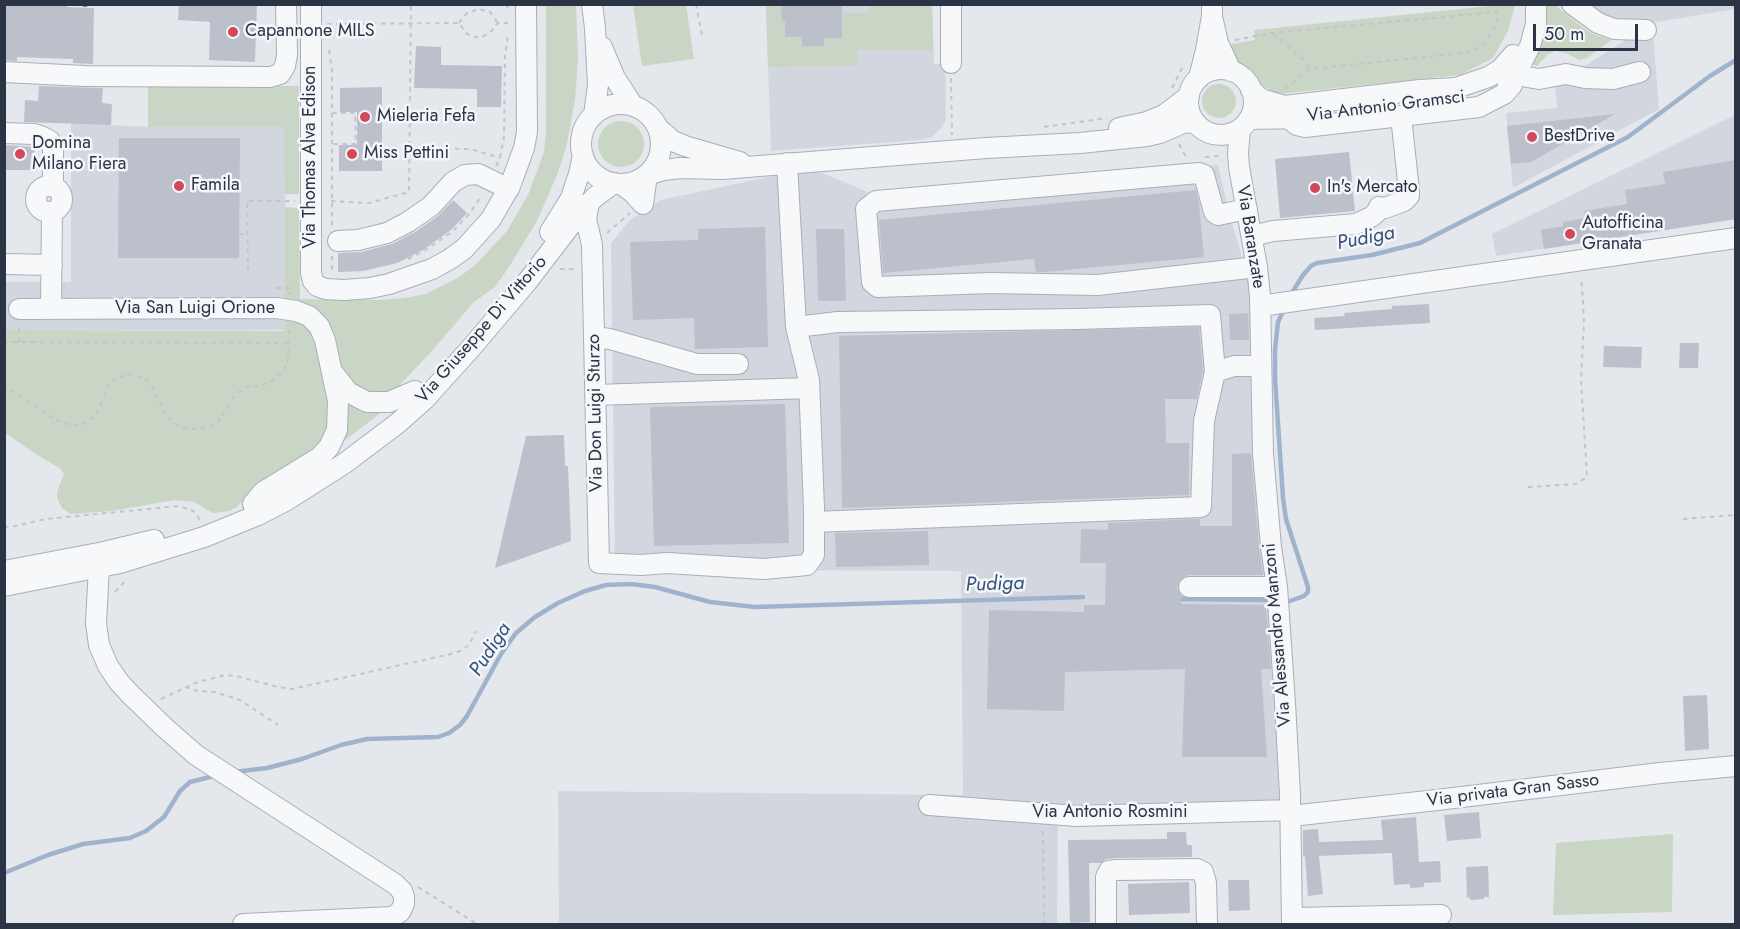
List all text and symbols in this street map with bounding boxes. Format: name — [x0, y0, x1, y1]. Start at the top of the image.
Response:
scale bar — [1536, 12, 1641, 50]
place label: Capannone MILS — [245, 21, 375, 43]
text: 50 m — [1544, 21, 1584, 47]
marker: Capannone MILS — [226, 25, 240, 39]
street label: Via Thomas Alva Edison — [300, 66, 322, 248]
street label: Via Antonio Gramsci — [1306, 87, 1466, 127]
place label: Mieleria Fefa — [377, 106, 475, 128]
marker: Mieleria Fefa — [358, 110, 372, 124]
place label: BestDrive — [1544, 126, 1615, 148]
marker: BestDrive — [1525, 130, 1539, 144]
place label: Domina Milano Fiera — [32, 133, 127, 176]
place label: Miss Pettini — [364, 143, 449, 165]
marker: Domina Milano Fiera — [13, 147, 27, 161]
marker: Miss Pettini — [345, 147, 359, 161]
place label: Famila — [191, 175, 240, 197]
place label: In's Mercato — [1327, 177, 1417, 199]
marker: Famila — [172, 179, 186, 193]
marker: In's Mercato — [1308, 181, 1322, 195]
street label: Via Baranzate — [1231, 184, 1269, 290]
place label: Autofficina Granata — [1582, 213, 1663, 256]
water label: Pudiga — [1335, 222, 1397, 256]
marker: Autofficina Granata — [1563, 227, 1577, 241]
street label: Via Giuseppe Di Vittorio — [412, 252, 552, 408]
street label: Via San Luigi Orione — [115, 298, 275, 320]
street label: Via Don Luigi Sturzo — [584, 334, 608, 492]
street label: Via Alessandro Manzoni — [1259, 542, 1297, 728]
water label: Pudiga — [965, 572, 1025, 598]
water label: Pudiga — [465, 619, 517, 681]
street label: Via privata Gran Sasso — [1426, 770, 1600, 812]
street label: Via Antonio Rosmini — [1032, 802, 1188, 824]

